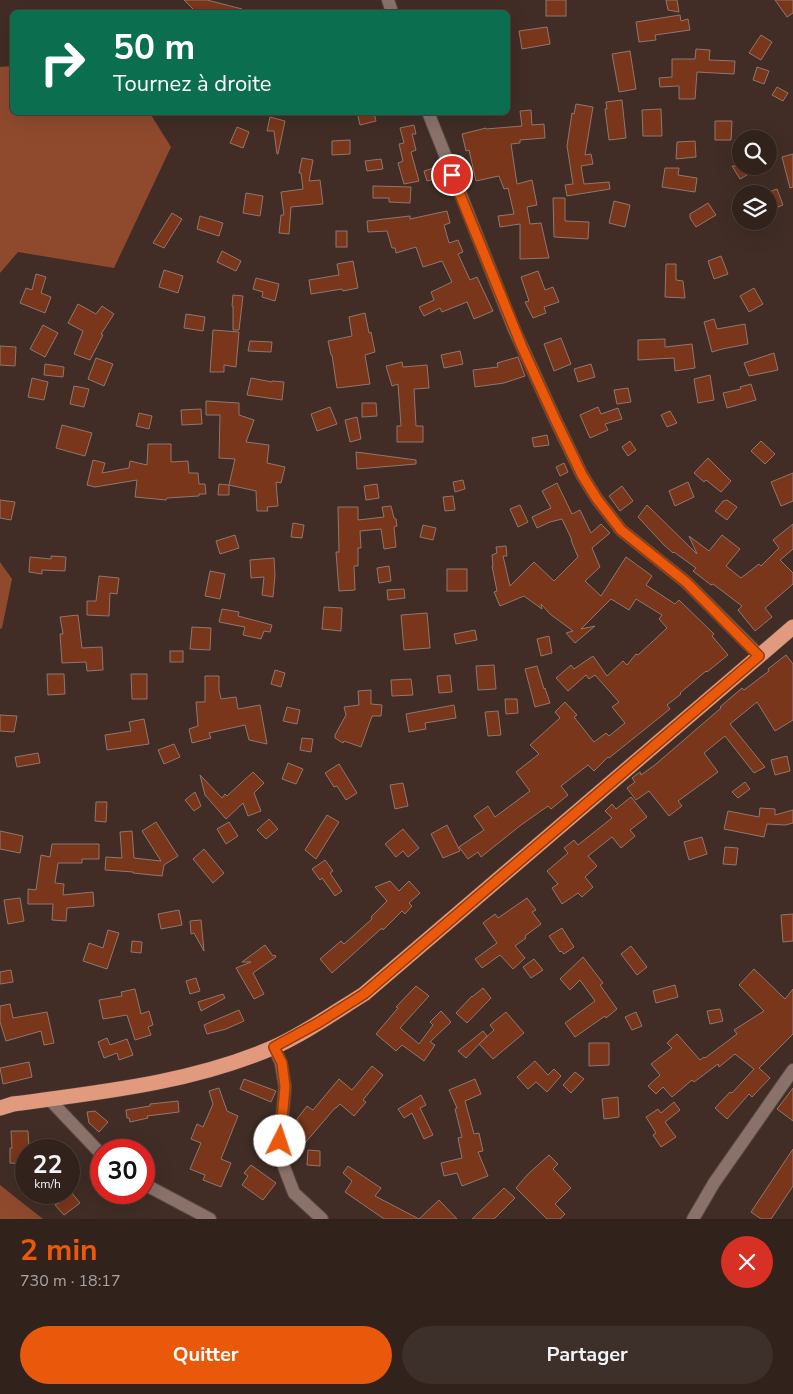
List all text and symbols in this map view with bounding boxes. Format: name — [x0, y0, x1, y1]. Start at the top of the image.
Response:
text: 50 m — [113, 24, 195, 71]
icon: right — [30, 30, 95, 95]
text: Tournez à droite — [113, 69, 272, 99]
map controls — [732, 130, 777, 230]
button: search — [732, 130, 777, 175]
pin — [431, 154, 473, 196]
icon: arrive — [438, 161, 466, 189]
button: layers — [732, 185, 777, 230]
position arrow — [253, 1114, 305, 1166]
speed limit sign: 30 — [90, 1139, 155, 1204]
text: 22 — [32, 1148, 63, 1182]
text: km/h — [34, 1176, 61, 1192]
text: 2 min — [20, 1230, 98, 1271]
button: close — [721, 1236, 773, 1288]
text: 730 m · 18:17 — [20, 1270, 121, 1292]
button: Quitter — [20, 1326, 392, 1384]
button: Partager — [402, 1326, 773, 1384]

